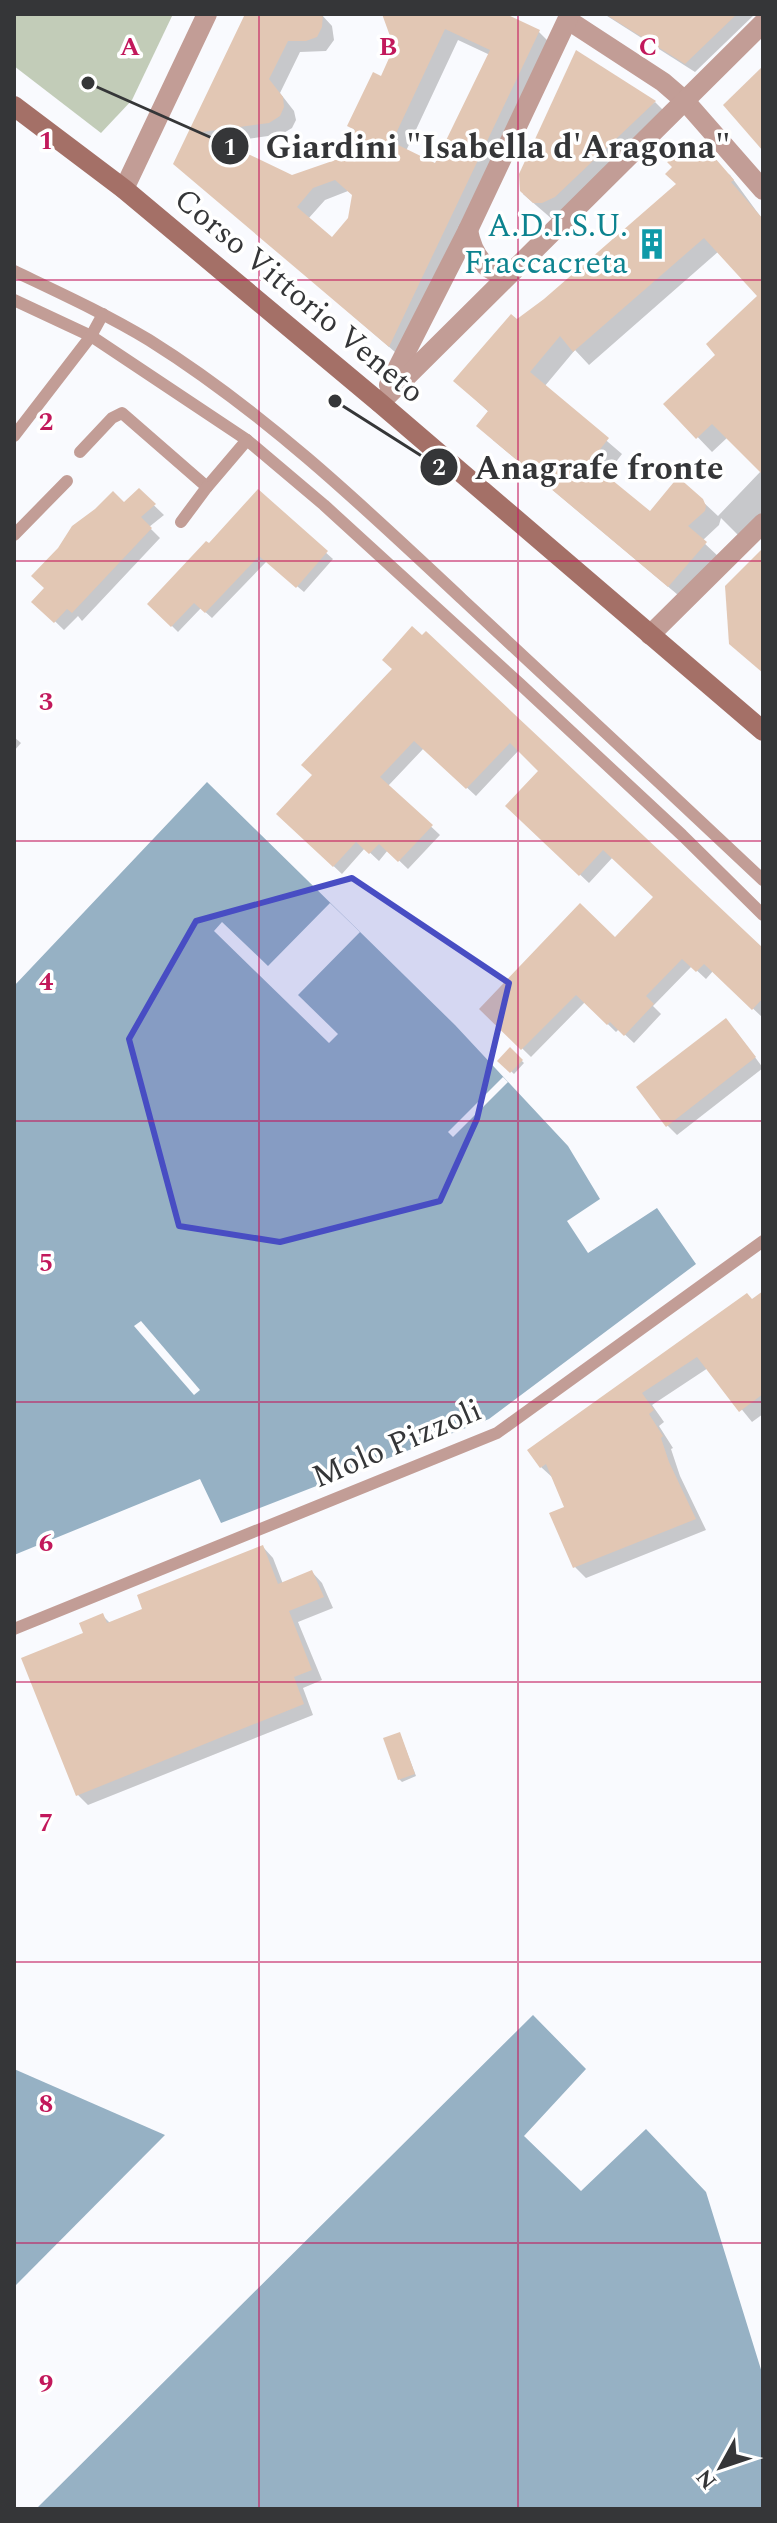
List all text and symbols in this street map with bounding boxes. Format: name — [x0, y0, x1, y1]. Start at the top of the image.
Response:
text: A — [120, 27, 140, 67]
text: B — [379, 27, 397, 67]
text: C — [639, 27, 657, 67]
callout: Giardini "Isabella d'Aragona" — [210, 117, 747, 175]
text: 1 — [39, 121, 53, 161]
text: Giardini "Isabella d'Aragona" — [265, 122, 731, 174]
text: 1 — [223, 130, 237, 166]
street label: Corso Vittorio Veneto — [163, 176, 435, 416]
place label: A.D.I.S.U. Fraccacreta — [464, 202, 628, 288]
building icon: A.D.I.S.U. Fraccacreta — [635, 227, 669, 261]
text: 2 — [39, 402, 53, 442]
callout: Anagrafe fronte — [419, 438, 740, 496]
text: Anagrafe fronte — [474, 443, 724, 495]
text: 2 — [432, 450, 446, 486]
text: 3 — [39, 682, 53, 722]
text: 4 — [39, 962, 54, 1002]
text: 5 — [39, 1243, 53, 1283]
street label: Molo Pizzoli — [304, 1386, 490, 1502]
text: 6 — [39, 1523, 53, 1563]
text: 7 — [39, 1803, 53, 1843]
text: 8 — [39, 2084, 53, 2124]
text: 9 — [39, 2364, 53, 2404]
north arrow — [681, 2427, 761, 2507]
text: N — [688, 2461, 725, 2496]

